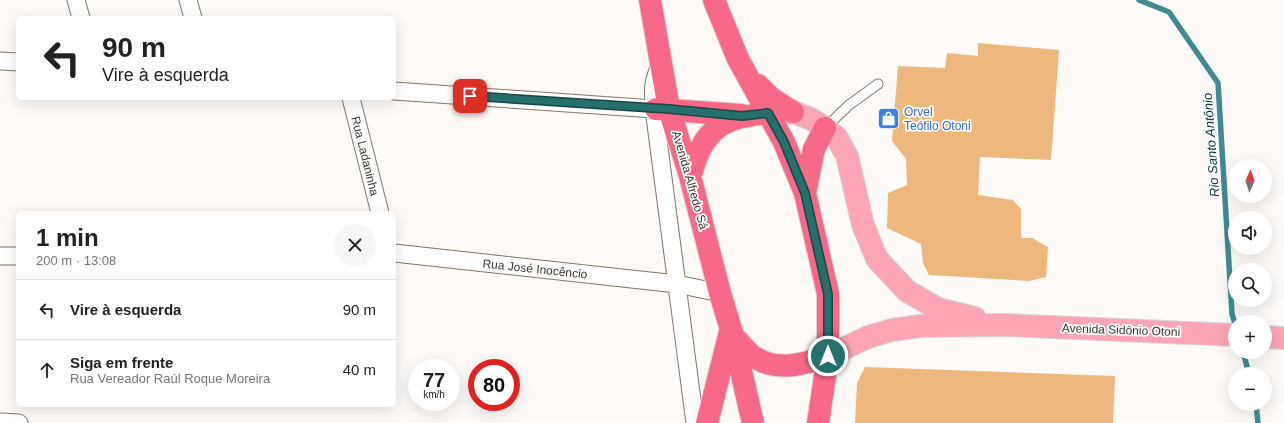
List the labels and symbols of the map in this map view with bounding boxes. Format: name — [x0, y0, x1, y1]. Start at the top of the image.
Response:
pin — [453, 79, 487, 113]
water label: Rio Santo Antônio — [1200, 92, 1222, 198]
place label: Orvel Teófilo Otoni — [904, 105, 971, 133]
shop icon: Orvel Teófilo Otoni — [876, 106, 902, 132]
street label: Rua Ladaninha — [348, 115, 382, 198]
street label: Avenida Alfredo Sá — [669, 129, 711, 231]
north arrow — [1228, 159, 1272, 203]
street label: Rua José Inocêncio — [482, 257, 588, 282]
street label: Avenida Sidônio Otoni — [1062, 321, 1180, 339]
position arrow — [807, 335, 849, 377]
speed limit sign: 80 — [468, 359, 520, 411]

